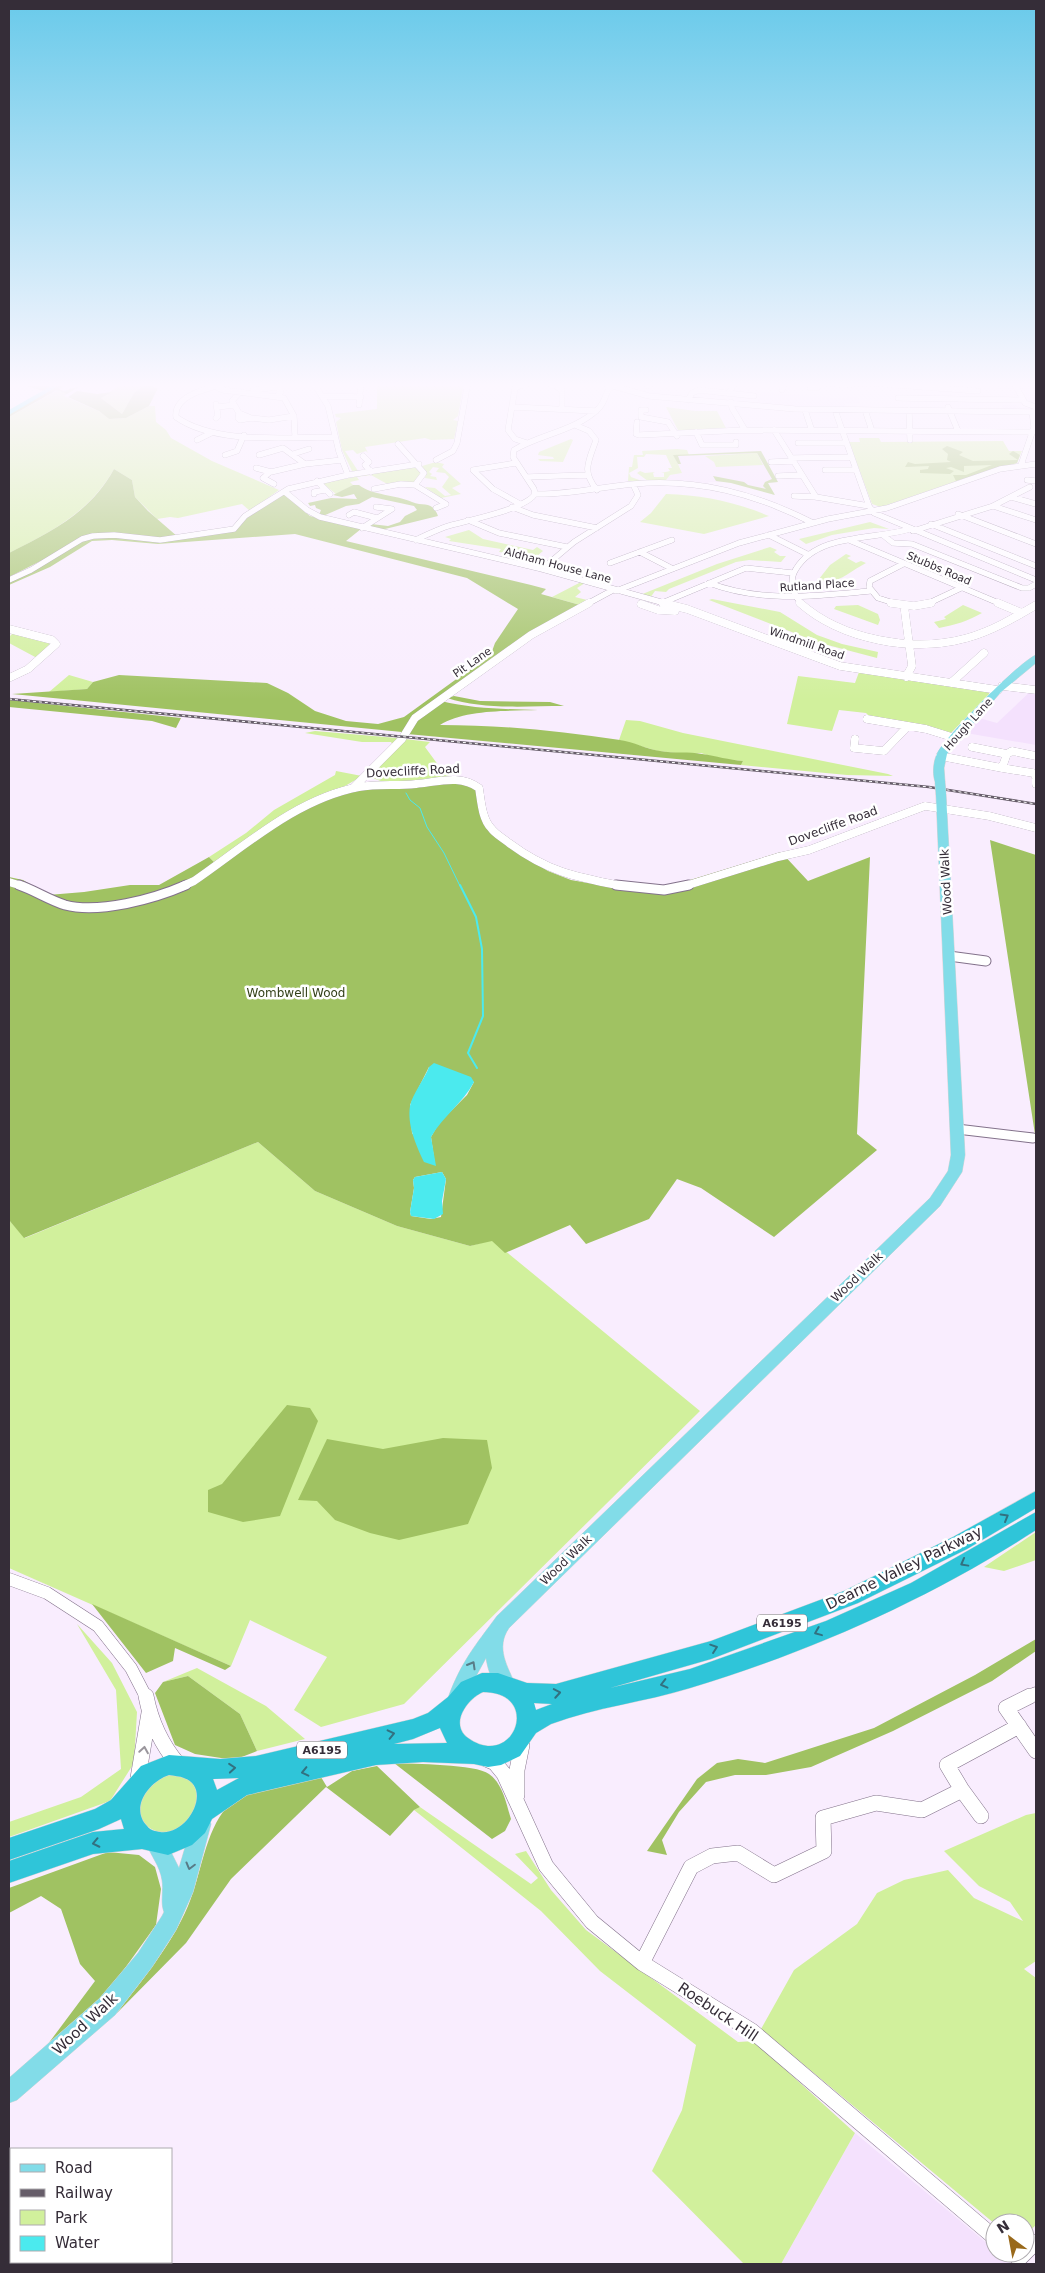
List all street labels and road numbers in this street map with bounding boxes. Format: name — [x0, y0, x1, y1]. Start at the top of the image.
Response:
street label: Aldham House Lane — [503, 545, 613, 586]
street label: Stubbs Road — [904, 549, 973, 588]
street label: Rutland Place — [779, 576, 855, 595]
street label: Windmill Road — [768, 625, 846, 662]
street label: Pit Lane — [451, 644, 494, 680]
street label: Hough Lane — [941, 695, 995, 753]
street label: Dovecliffe Road — [366, 762, 460, 780]
street label: Dovecliffe Road — [786, 803, 880, 849]
street label: Wood Walk — [937, 849, 955, 915]
street label: Wood Walk — [828, 1249, 886, 1305]
street label: Dearne Valley Parkway — [823, 1522, 985, 1614]
street label: Wood Walk — [537, 1532, 595, 1588]
road number: A6195 — [757, 1615, 807, 1632]
road number: A6195 — [297, 1742, 347, 1758]
street label: Roebuck Hill — [675, 1979, 761, 2045]
street label: Wood Walk — [49, 1989, 122, 2059]

